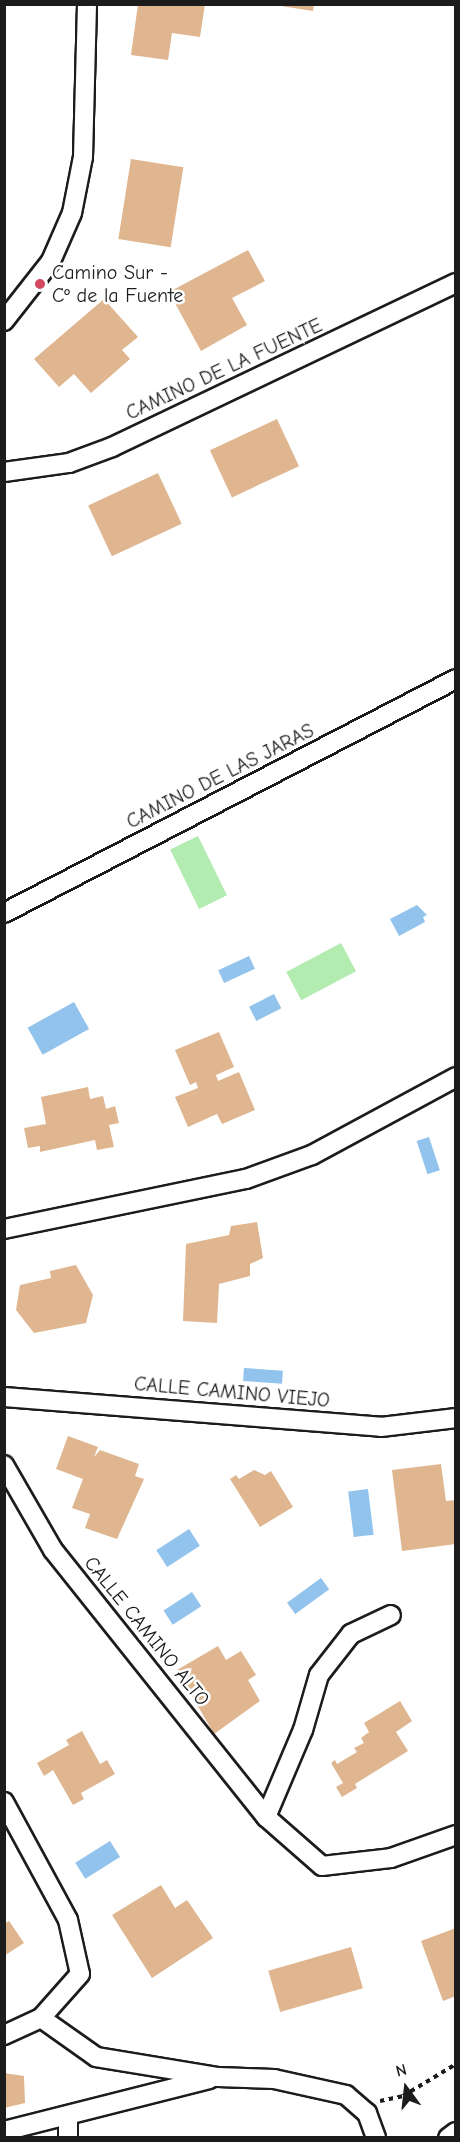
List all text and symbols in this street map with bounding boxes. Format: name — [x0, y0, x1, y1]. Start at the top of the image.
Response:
place label: Camino Sur - Cº de la Fuente — [52, 260, 183, 307]
marker: Camino Sur - Cº de la Fuente — [33, 277, 47, 291]
street label: CAMINO DE LA FUENTE — [122, 313, 326, 425]
street label: CAMINO DE LAS JARAS — [122, 718, 318, 834]
street label: CALLE CAMINO VIEJO — [133, 1371, 331, 1413]
street label: CALLE CAMINO ALTO — [79, 1551, 215, 1711]
north arrow — [376, 2058, 436, 2118]
text: N — [394, 2061, 409, 2081]

